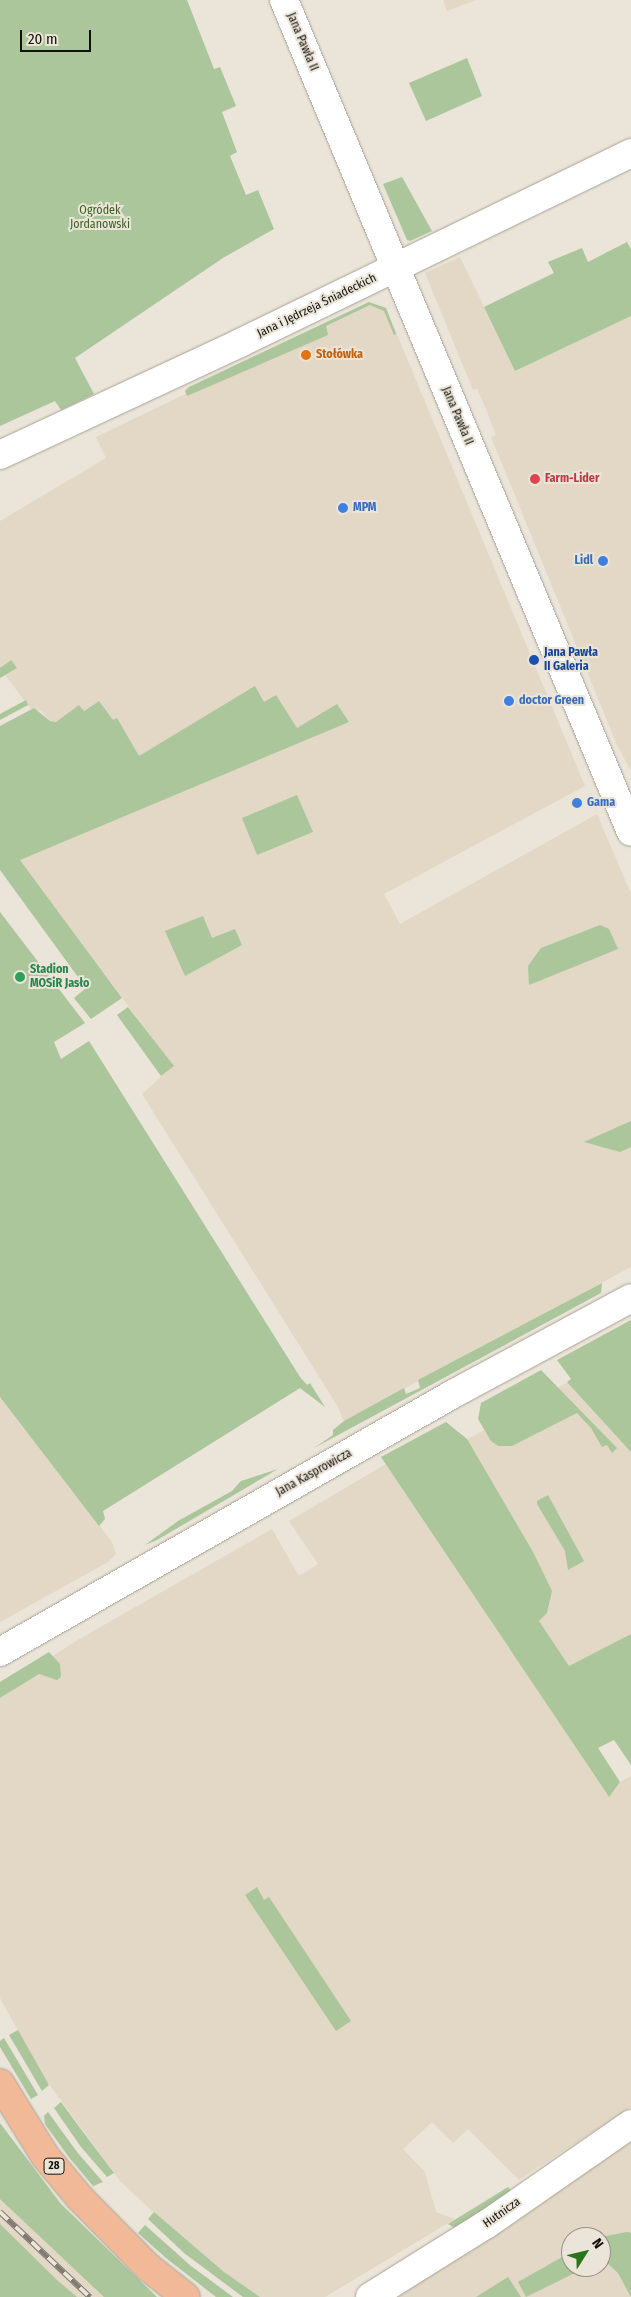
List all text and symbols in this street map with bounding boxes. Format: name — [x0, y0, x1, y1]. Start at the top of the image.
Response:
street label: Jana Pawła II — [283, 11, 321, 73]
scale bar — [22, 20, 94, 52]
text: 20 m — [28, 30, 58, 48]
park label: Ogródek Jordanowski — [70, 204, 130, 232]
street label: Jana i Jędrzeja Śniadeckich — [255, 271, 379, 341]
place label: Stołówka — [316, 348, 363, 362]
marker: Stołówka — [300, 349, 312, 361]
street label: Jana Pawła II — [438, 385, 476, 447]
place label: Farm-Lider — [545, 472, 599, 486]
marker: Farm-Lider — [529, 473, 541, 485]
place label: MPM — [353, 501, 376, 515]
marker: MPM — [337, 502, 349, 514]
place label: Lidl — [574, 554, 593, 568]
marker: Lidl — [597, 555, 609, 567]
place label: Jana Pawła II Galeria — [544, 646, 598, 674]
marker: Jana Pawła II Galeria — [528, 654, 540, 666]
place label: doctor Green — [519, 694, 584, 708]
marker: doctor Green — [503, 695, 515, 707]
place label: Gama — [587, 796, 615, 810]
marker: Gama — [571, 797, 583, 809]
place label: Stadion MOSiR Jasło — [30, 963, 89, 991]
marker: Stadion MOSiR Jasło — [14, 971, 26, 983]
street label: Jana Kasprowicza — [274, 1446, 354, 1500]
road number: 28 — [43, 2158, 65, 2174]
street label: Hutnicza — [480, 2195, 524, 2231]
north arrow — [561, 2227, 611, 2277]
text: N — [588, 2235, 607, 2252]

